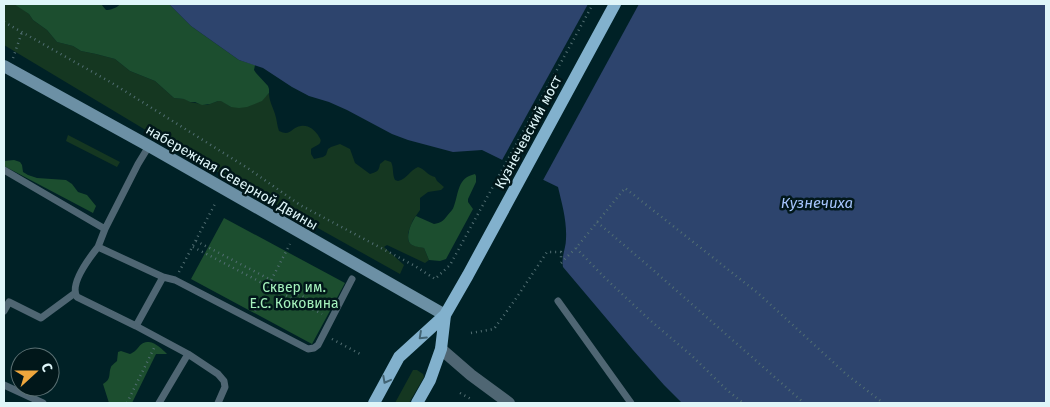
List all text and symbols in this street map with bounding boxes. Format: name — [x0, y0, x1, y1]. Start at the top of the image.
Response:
street label: Кузнечевский мост — [491, 72, 566, 192]
street label: набережная Северной Двины — [143, 121, 321, 234]
water label: Кузнечиха — [781, 194, 853, 212]
park label: Сквер им. Е.С. Коковина — [249, 279, 339, 312]
one-way arrow — [418, 330, 427, 339]
north arrow — [10, 347, 60, 397]
text: С — [37, 361, 56, 374]
one-way arrow — [382, 375, 392, 384]

